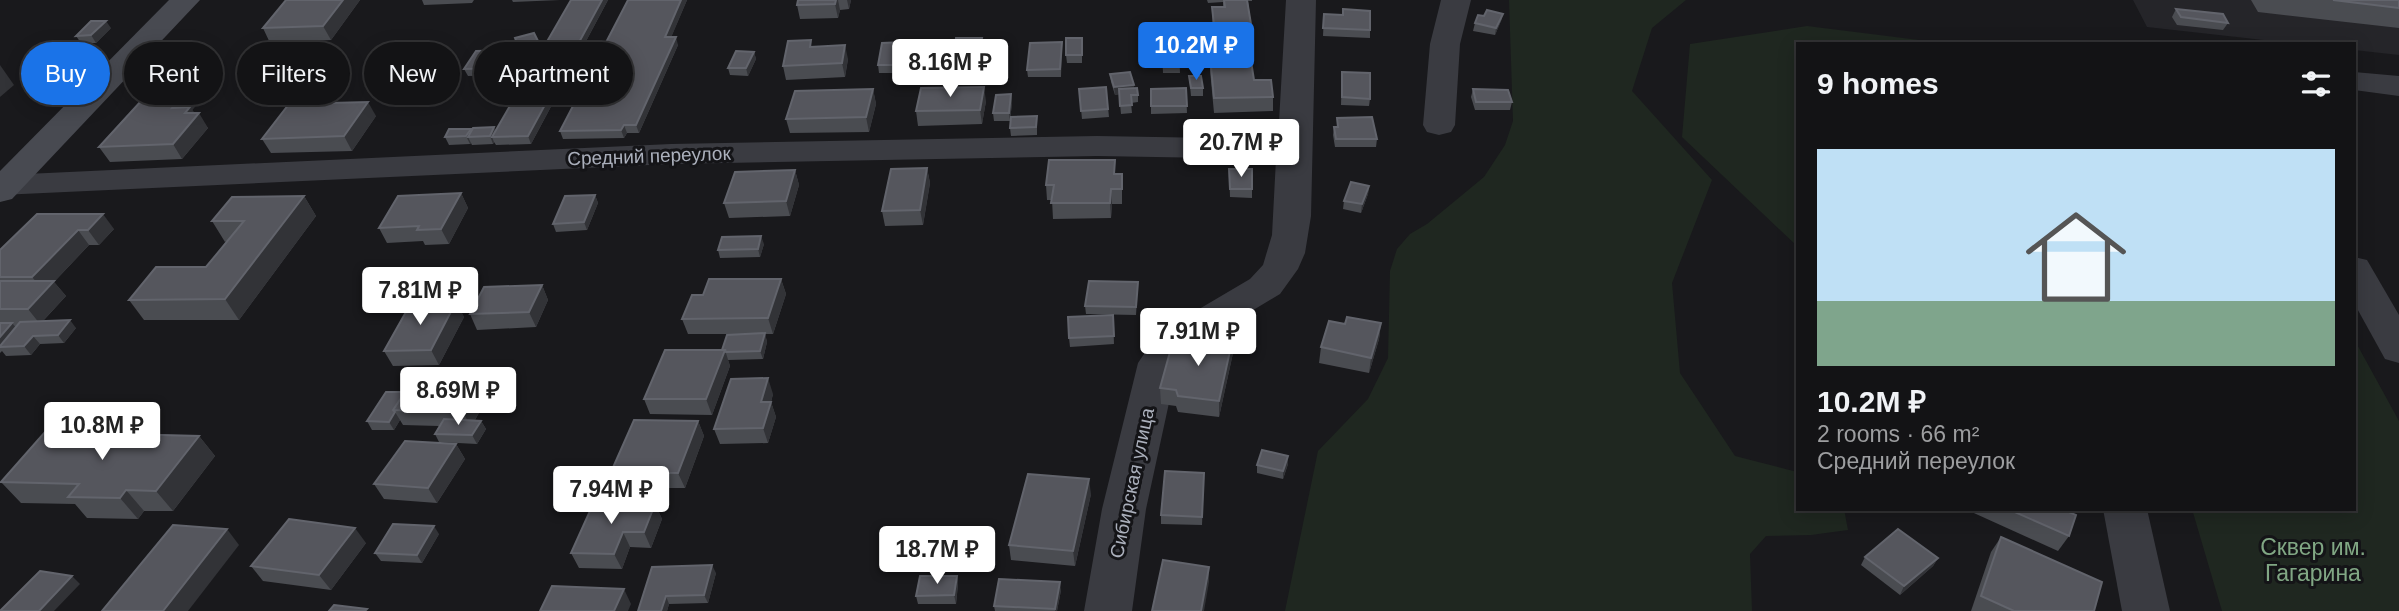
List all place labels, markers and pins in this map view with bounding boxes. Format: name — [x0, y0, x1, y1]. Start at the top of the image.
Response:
pin: 10.2M ₽ — [1131, 22, 1261, 82]
pin: 8.16M ₽ — [885, 40, 1015, 99]
pin: 20.7M ₽ — [1176, 120, 1306, 179]
pin: 7.81M ₽ — [355, 268, 485, 327]
pin: 7.91M ₽ — [1133, 308, 1263, 368]
pin: 8.69M ₽ — [393, 368, 523, 427]
pin: 10.8M ₽ — [37, 402, 167, 462]
pin: 7.94M ₽ — [546, 466, 676, 526]
pin: 18.7M ₽ — [872, 526, 1002, 586]

